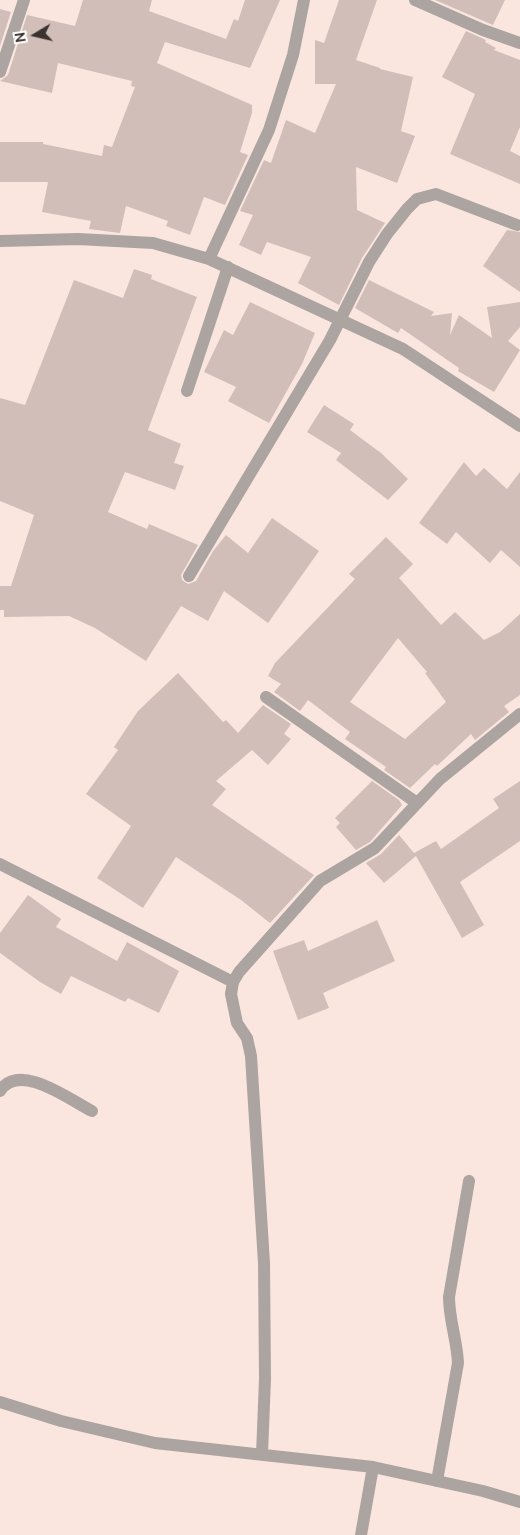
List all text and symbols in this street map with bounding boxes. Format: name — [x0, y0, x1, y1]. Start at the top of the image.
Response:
north arrow — [10, 10, 60, 60]
text: N — [11, 31, 29, 44]

